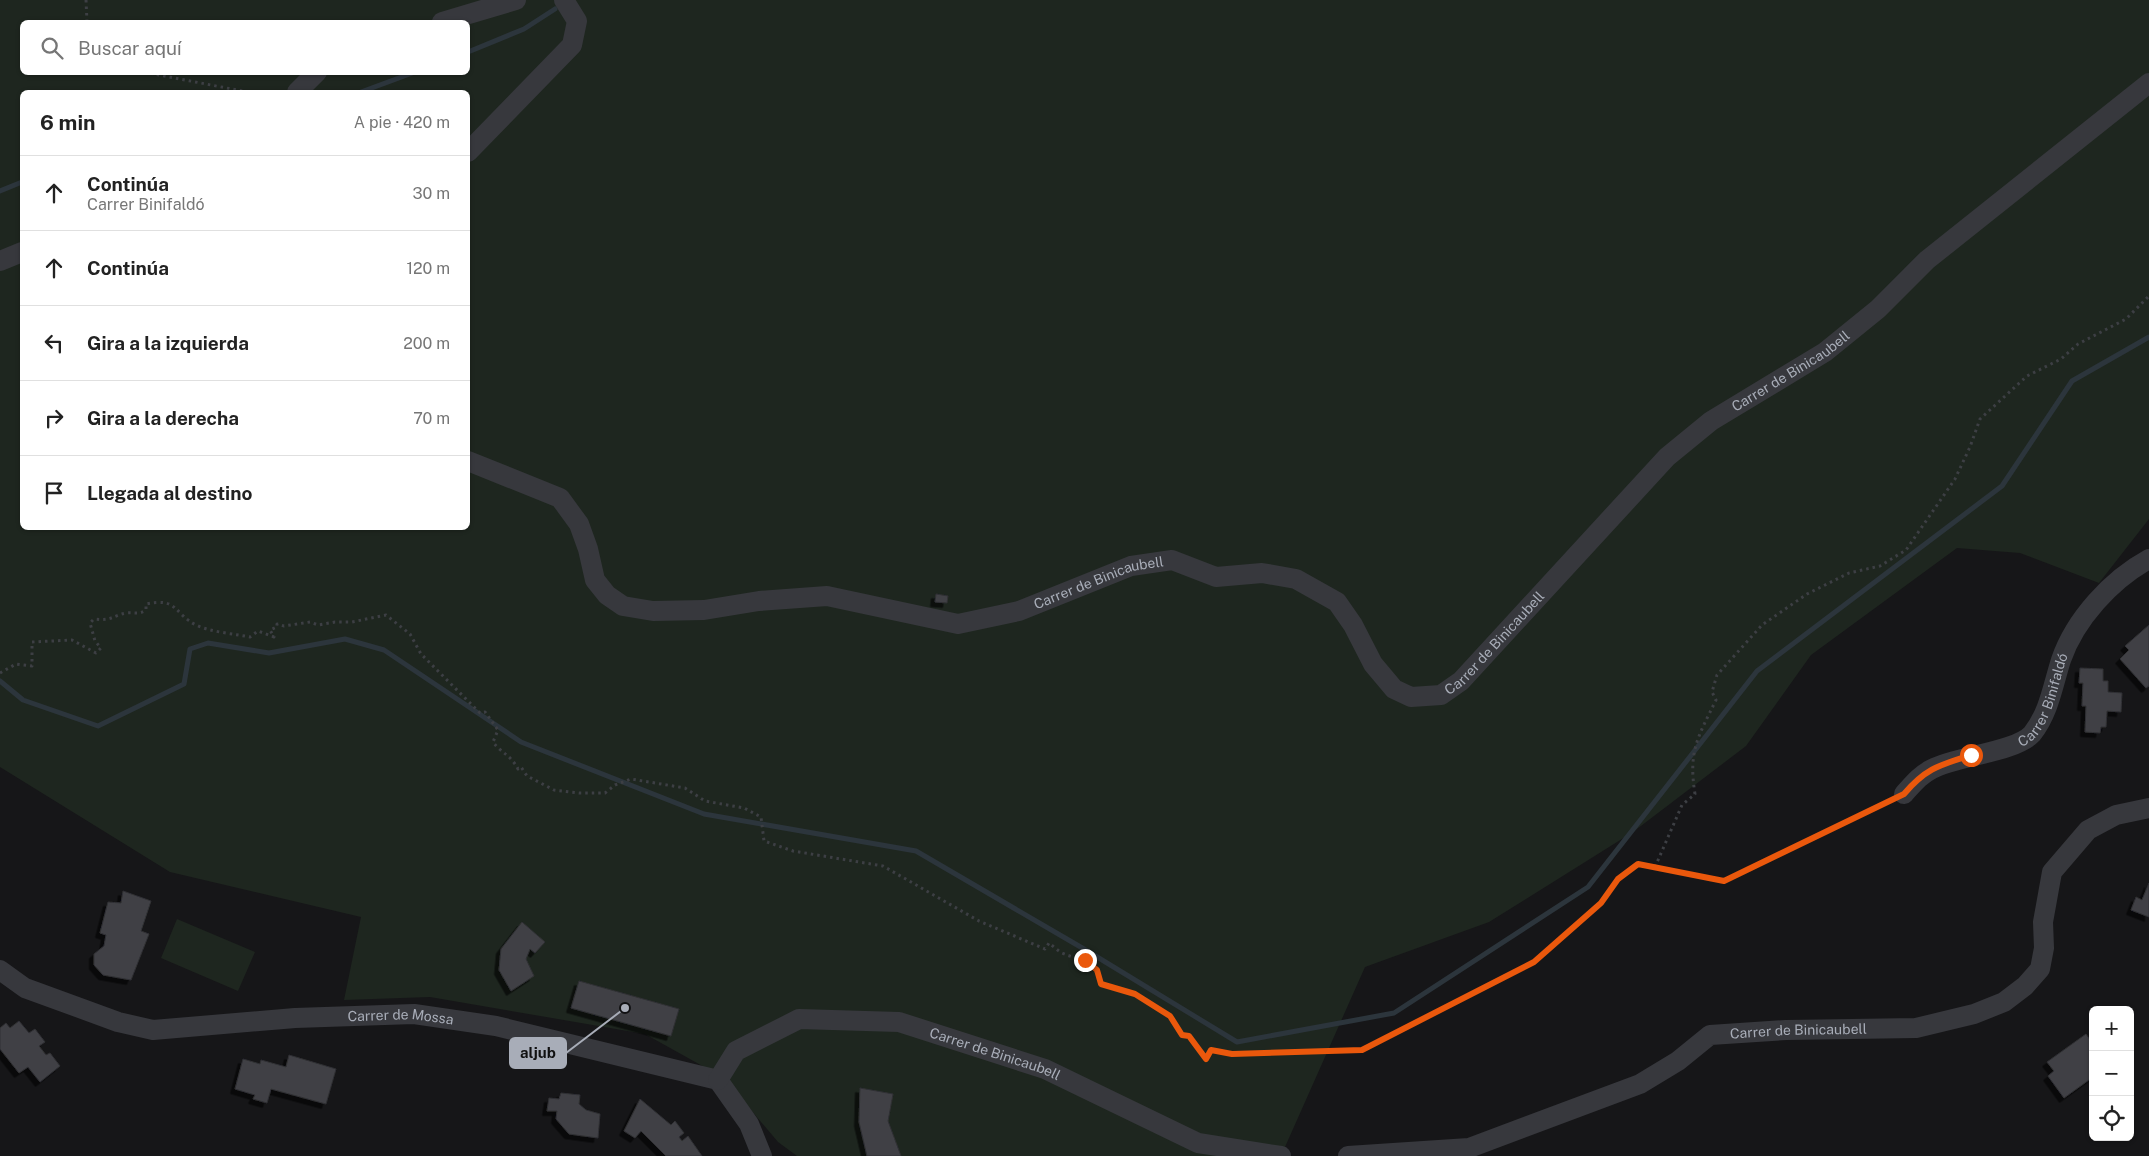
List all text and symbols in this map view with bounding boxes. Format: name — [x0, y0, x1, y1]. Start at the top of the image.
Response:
search box — [20, 20, 470, 75]
icon: search — [38, 34, 66, 62]
text: Buscar aquí — [78, 37, 182, 59]
text: 6 min — [40, 110, 96, 135]
text: A pie · 420 m — [354, 113, 450, 132]
text: Continúa — [87, 173, 169, 195]
icon: ahead — [40, 179, 68, 207]
text: 30 m — [413, 184, 450, 203]
text: Carrer Binifaldó — [87, 195, 205, 214]
icon: ahead — [40, 254, 68, 282]
text: Continúa — [87, 257, 169, 279]
text: 120 m — [406, 259, 450, 278]
street label: Carrer de Binicaubell — [1729, 327, 1853, 415]
icon: left — [40, 329, 68, 357]
text: Gira a la izquierda — [87, 332, 249, 354]
text: 200 m — [403, 334, 450, 353]
icon: right — [40, 404, 68, 432]
text: Gira a la derecha — [87, 407, 239, 429]
text: 70 m — [413, 409, 450, 428]
icon: arrive — [40, 479, 68, 507]
text: Llegada al destino — [87, 482, 252, 504]
street label: Carrer de Binicaubell — [1031, 553, 1165, 612]
street label: Carrer de Binicaubell — [1441, 588, 1547, 698]
street label: Carrer Binifaldó — [2015, 651, 2071, 750]
route start — [1960, 744, 1983, 767]
route end — [1074, 949, 1097, 972]
street label: Carrer de Mossa — [347, 1006, 455, 1028]
map controls — [2089, 1006, 2134, 1141]
button: + — [2089, 1006, 2134, 1051]
street label: Carrer de Binicaubell — [1729, 1021, 1867, 1042]
street label: Carrer de Binicaubell — [928, 1024, 1063, 1083]
callout: aljub — [510, 1038, 566, 1068]
text: aljub — [520, 1044, 556, 1061]
button: − — [2089, 1051, 2134, 1096]
button: locate — [2089, 1096, 2134, 1141]

